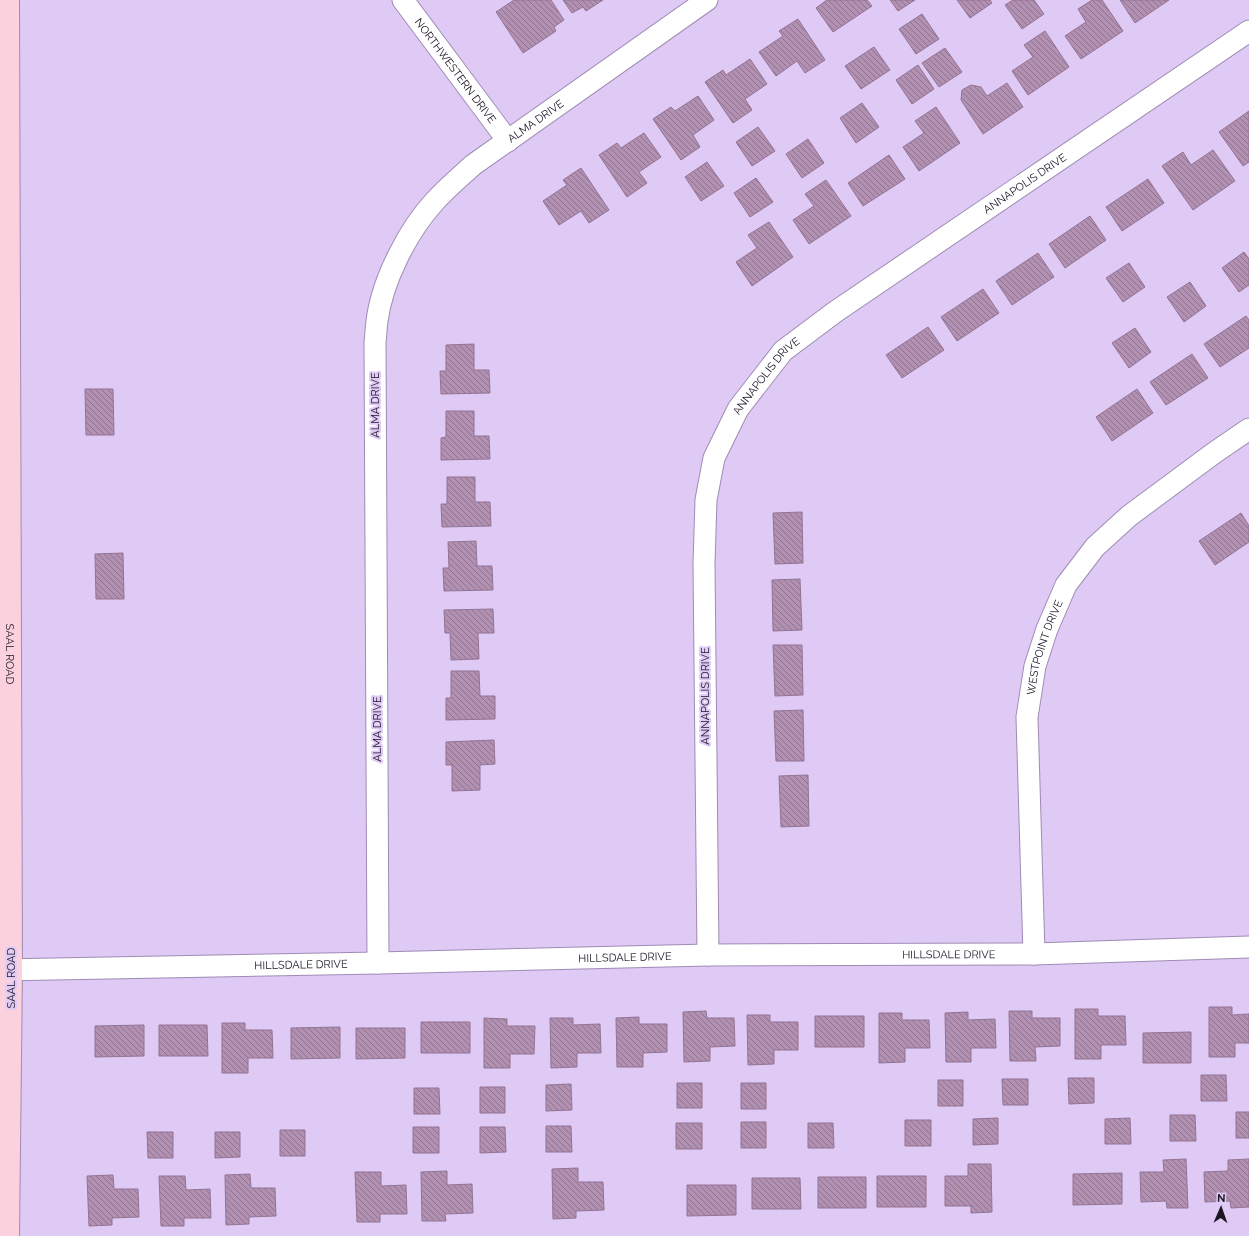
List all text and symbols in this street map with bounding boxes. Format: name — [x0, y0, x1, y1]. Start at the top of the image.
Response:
street label: NORTHWESTERN DRIVE — [412, 16, 499, 126]
street label: ALMA DRIVE — [505, 97, 567, 145]
street label: ANNAPOLIS DRIVE — [981, 151, 1069, 216]
street label: ANNAPOLIS DRIVE — [730, 335, 803, 417]
street label: ALMA DRIVE — [369, 372, 382, 438]
street label: WESTPOINT DRIVE — [1025, 598, 1066, 696]
street label: SAAL ROAD — [3, 624, 16, 685]
street label: ANNAPOLIS DRIVE — [699, 647, 712, 745]
street label: ALMA DRIVE — [371, 696, 384, 762]
street label: SAAL ROAD — [5, 947, 18, 1008]
street label: HILLSDALE DRIVE — [902, 948, 996, 961]
street label: HILLSDALE DRIVE — [578, 950, 672, 965]
street label: HILLSDALE DRIVE — [254, 958, 348, 972]
north arrow — [1201, 1188, 1241, 1228]
text: N — [1217, 1192, 1226, 1205]

